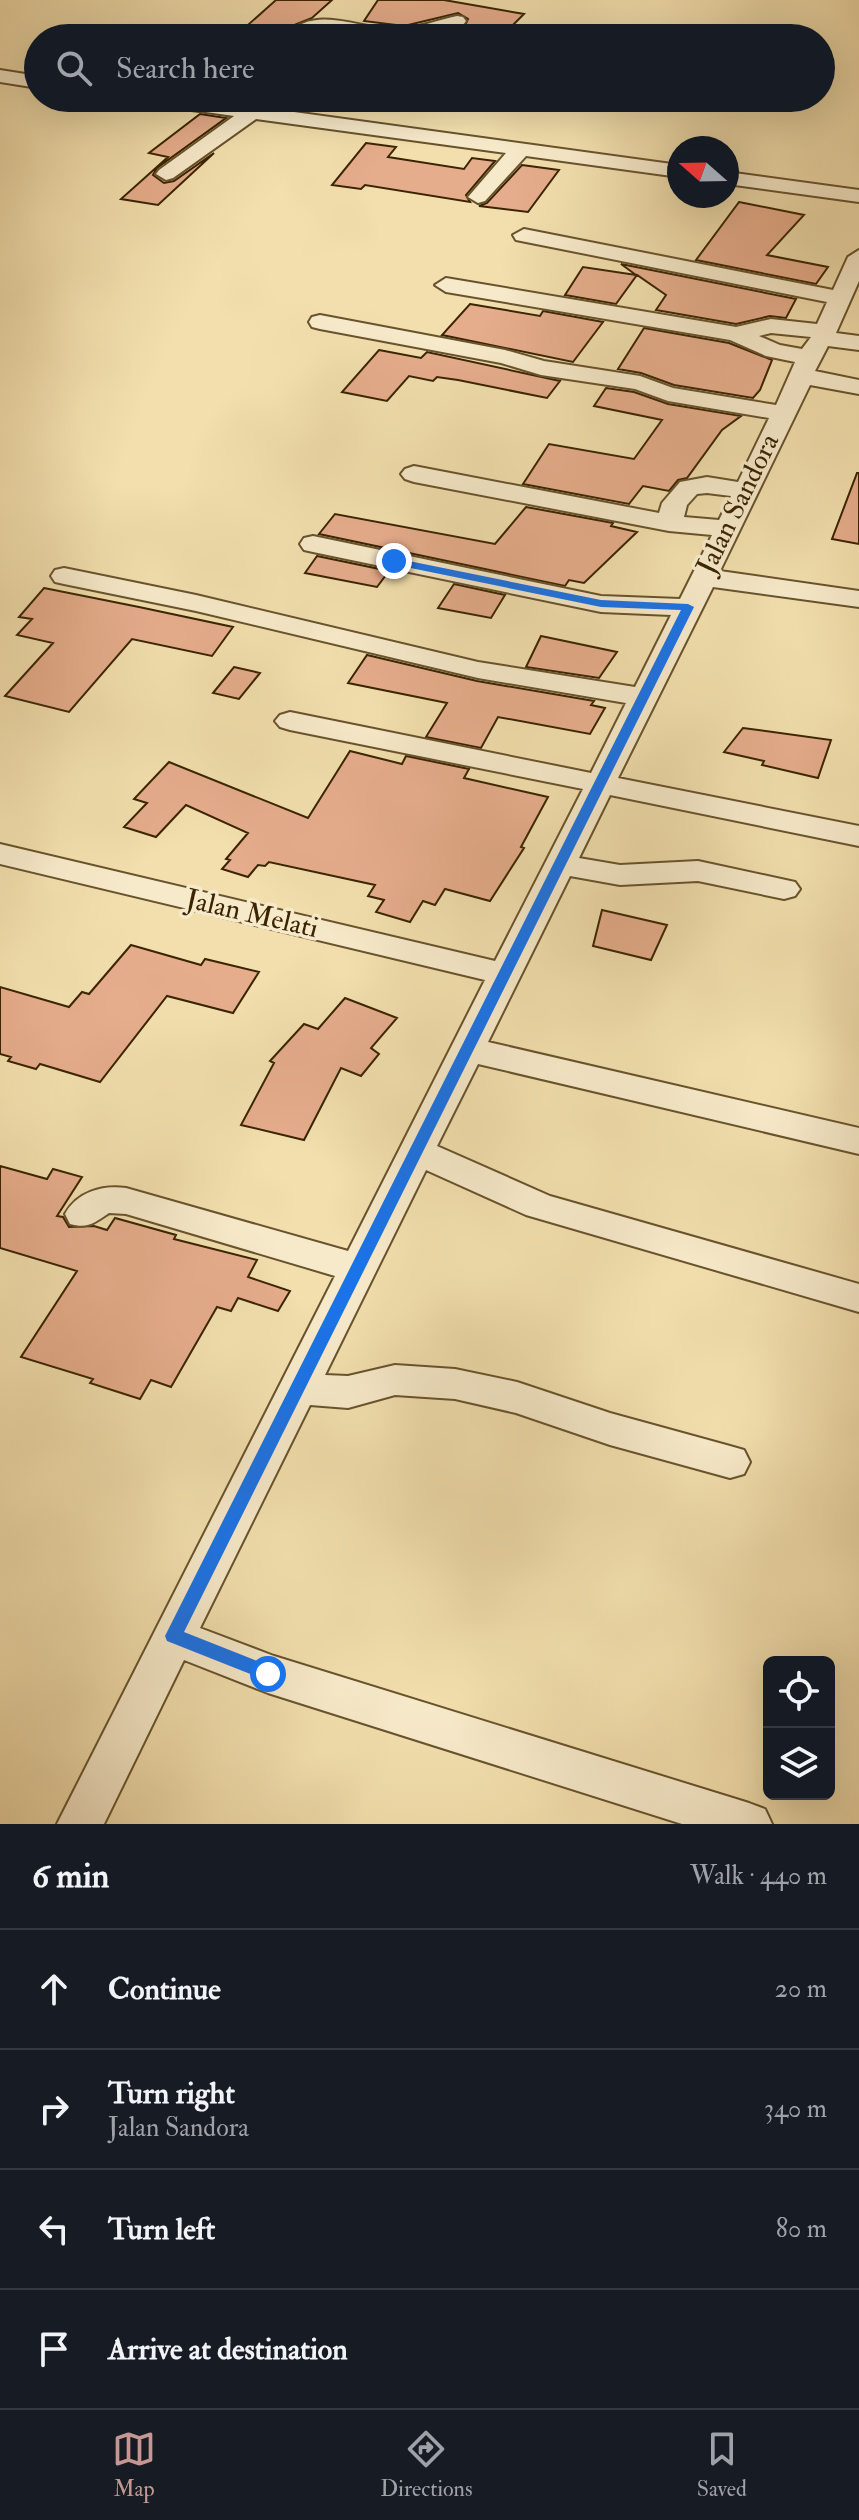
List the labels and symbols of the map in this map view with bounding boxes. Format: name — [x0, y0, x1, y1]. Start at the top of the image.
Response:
north arrow — [667, 136, 739, 208]
street label: Jalan Sandora — [689, 428, 787, 581]
route end — [376, 543, 412, 579]
street label: Jalan Melati — [181, 882, 322, 946]
route start — [250, 1656, 286, 1692]

